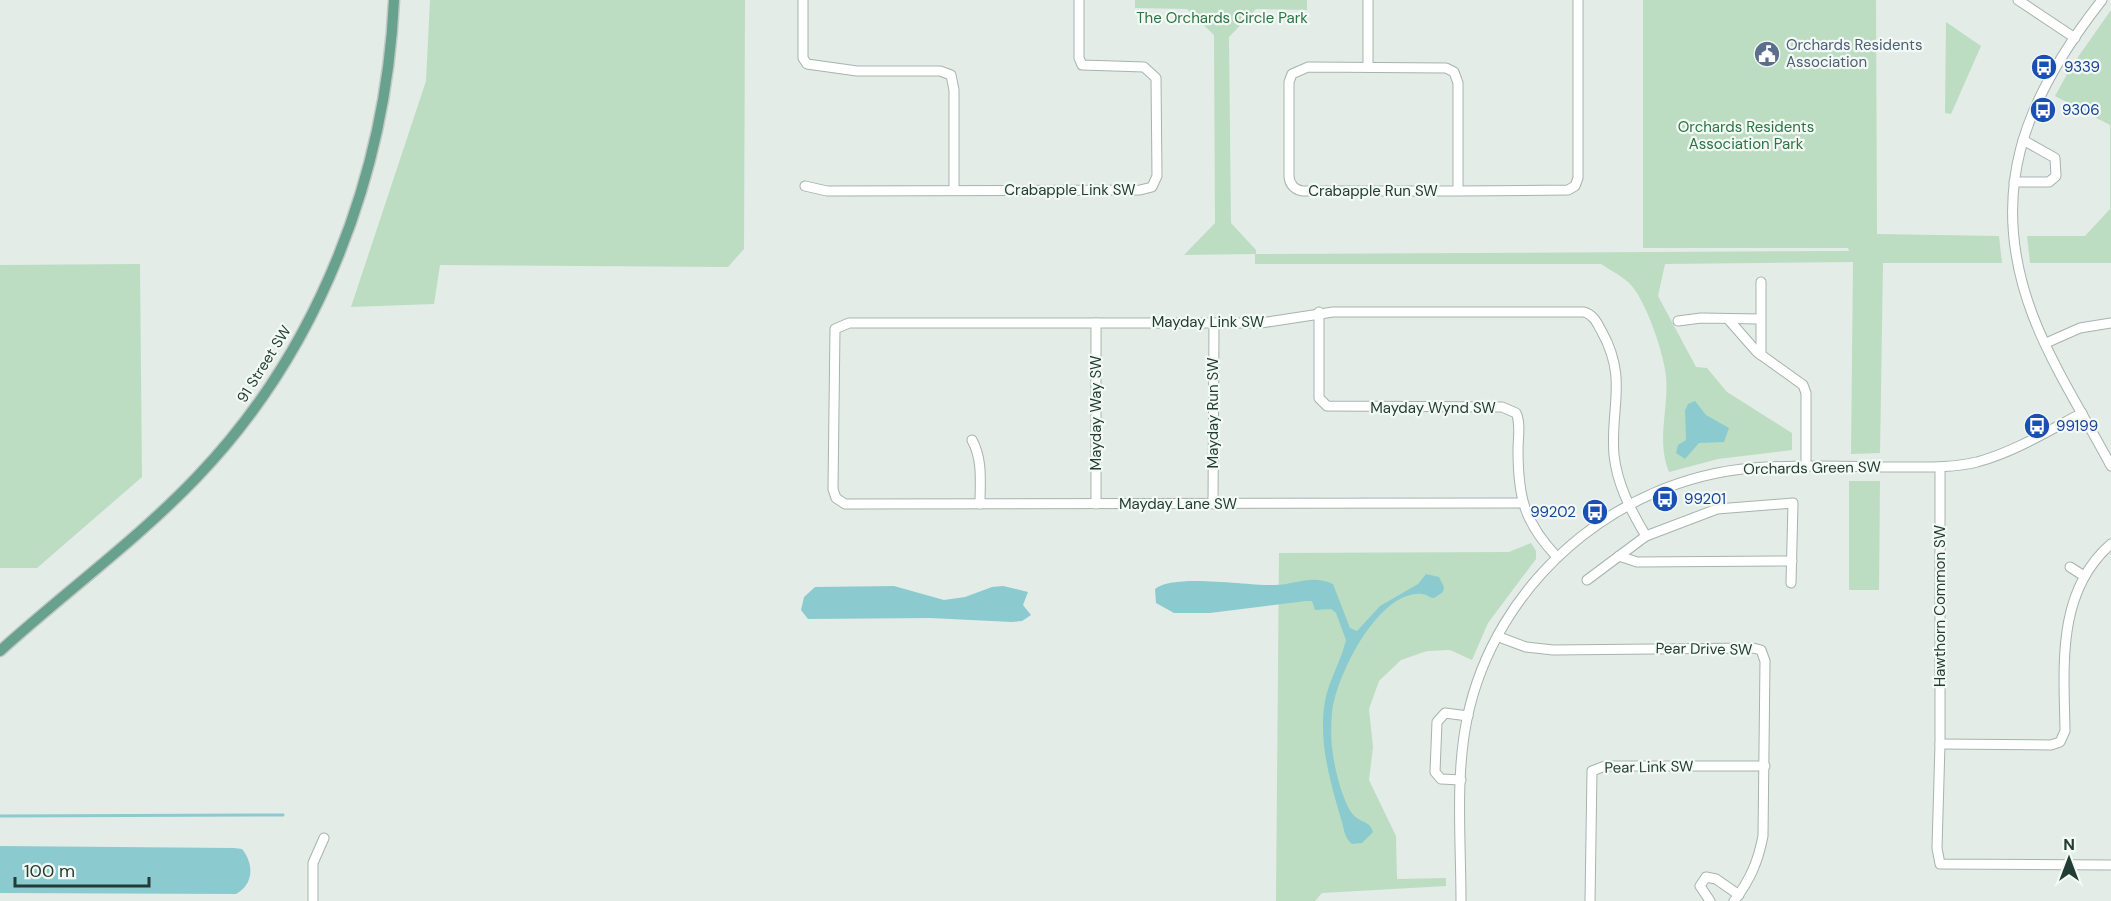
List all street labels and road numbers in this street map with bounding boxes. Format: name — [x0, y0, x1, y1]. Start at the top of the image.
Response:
street label: Crabapple Link SW — [1004, 180, 1136, 200]
street label: Crabapple Run SW — [1308, 181, 1438, 201]
street label: Mayday Link SW — [1152, 312, 1265, 332]
street label: 91 Street SW — [232, 321, 296, 406]
street label: Mayday Way SW — [1086, 355, 1106, 470]
street label: Mayday Run SW — [1203, 357, 1223, 468]
street label: Mayday Wynd SW — [1370, 398, 1496, 418]
street label: Orchards Green SW — [1743, 457, 1881, 479]
street label: Mayday Lane SW — [1119, 494, 1237, 514]
street label: Hawthorn Common SW — [1930, 524, 1950, 687]
street label: Pear Drive SW — [1655, 638, 1753, 660]
street label: Pear Link SW — [1604, 756, 1694, 778]

